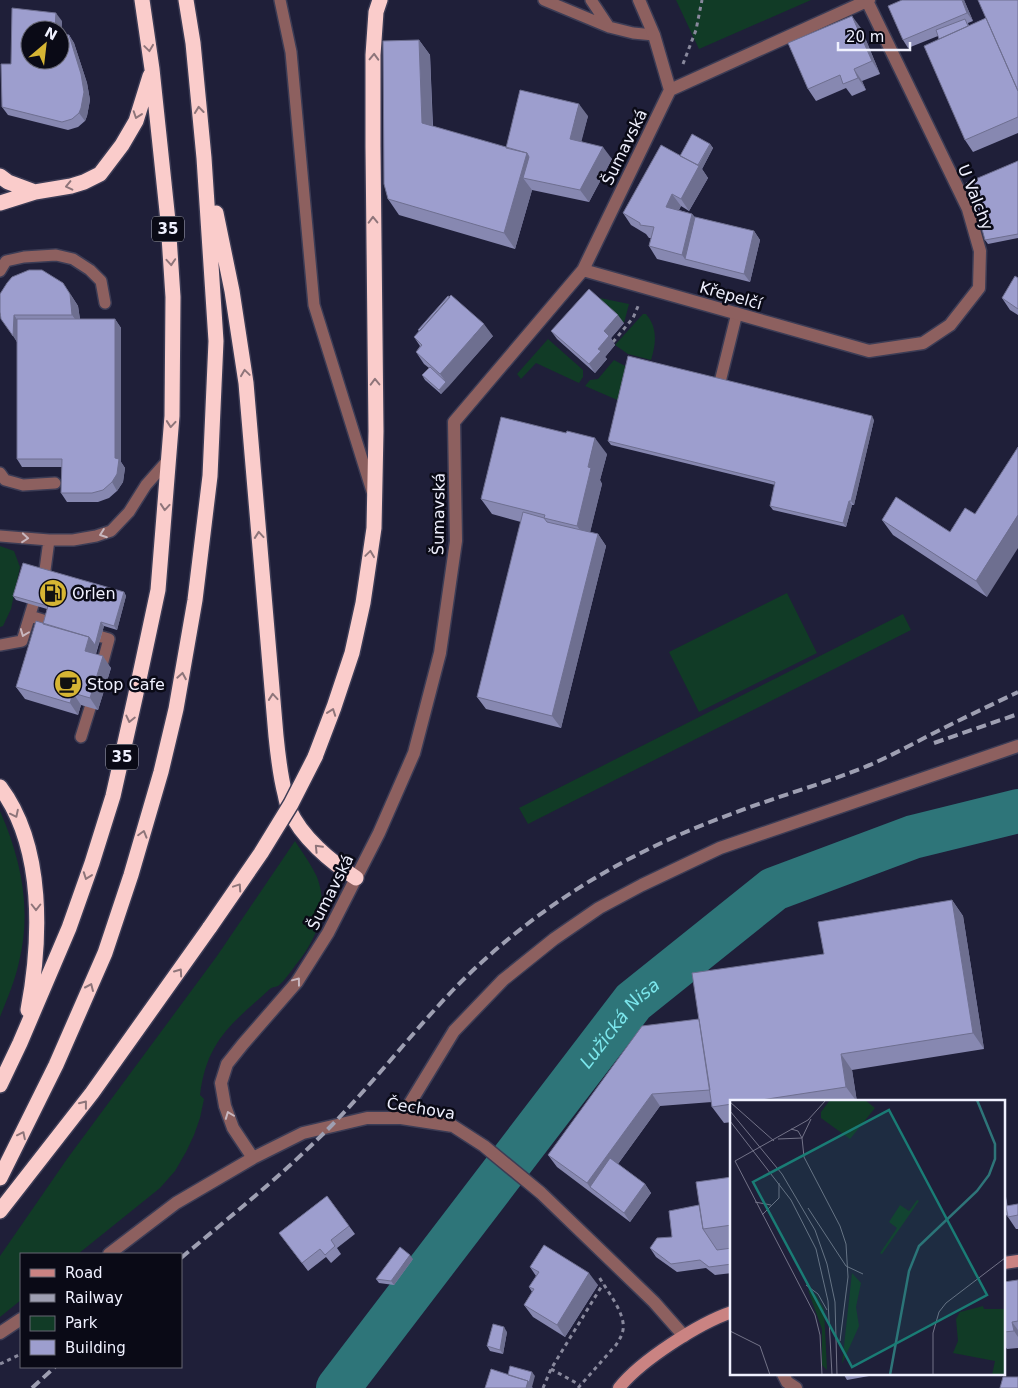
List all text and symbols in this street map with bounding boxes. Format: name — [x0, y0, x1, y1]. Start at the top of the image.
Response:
north arrow — [20, 20, 70, 70]
scale bar — [838, 20, 910, 52]
text: N — [42, 24, 60, 43]
text: 20 m — [846, 28, 884, 46]
one-way arrow — [143, 44, 154, 52]
one-way arrow — [368, 53, 379, 61]
one-way arrow — [194, 105, 205, 113]
street label: Šumavská — [598, 106, 651, 188]
one-way arrow — [133, 110, 143, 119]
street label: U Valchy — [954, 162, 997, 233]
one-way arrow — [64, 180, 73, 191]
one-way arrow — [368, 215, 378, 223]
road number: 35 — [152, 216, 184, 242]
one-way arrow — [165, 258, 176, 266]
street label: Křepelčí — [697, 277, 765, 314]
one-way arrow — [240, 369, 251, 377]
one-way arrow — [370, 378, 380, 386]
one-way arrow — [166, 421, 177, 429]
street label: Šumavská — [428, 473, 449, 555]
one-way arrow — [159, 504, 170, 512]
one-way arrow — [99, 528, 108, 538]
one-way arrow — [253, 530, 264, 538]
one-way arrow — [21, 532, 29, 543]
one-way arrow — [364, 550, 375, 558]
fuel station icon: Orlen — [38, 578, 68, 608]
place label: Orlen — [72, 584, 116, 603]
one-way arrow — [20, 628, 30, 637]
cafe icon: Stop Cafe — [53, 669, 83, 699]
one-way arrow — [176, 672, 186, 680]
place label: Stop Cafe — [87, 675, 165, 694]
one-way arrow — [267, 692, 278, 700]
one-way arrow — [326, 708, 336, 717]
one-way arrow — [125, 715, 136, 724]
road number: 35 — [106, 744, 138, 770]
one-way arrow — [9, 808, 19, 817]
one-way arrow — [137, 830, 147, 838]
one-way arrow — [315, 845, 324, 854]
street label: Šumavská — [303, 851, 358, 933]
one-way arrow — [83, 871, 93, 880]
one-way arrow — [232, 883, 241, 893]
one-way arrow — [30, 903, 41, 911]
one-way arrow — [173, 968, 182, 978]
water label: Lužická Nisa — [575, 974, 664, 1072]
one-way arrow — [292, 978, 300, 987]
one-way arrow — [83, 983, 94, 992]
street label: Čechova — [385, 1094, 456, 1123]
inset map — [730, 1100, 1006, 1376]
one-way arrow — [78, 1101, 86, 1110]
one-way arrow — [225, 1112, 235, 1120]
one-way arrow — [16, 1131, 26, 1140]
legend — [20, 1253, 182, 1368]
text: Road — [65, 1264, 103, 1282]
text: Railway — [65, 1289, 123, 1307]
text: Park — [65, 1314, 98, 1332]
text: Building — [65, 1339, 126, 1357]

